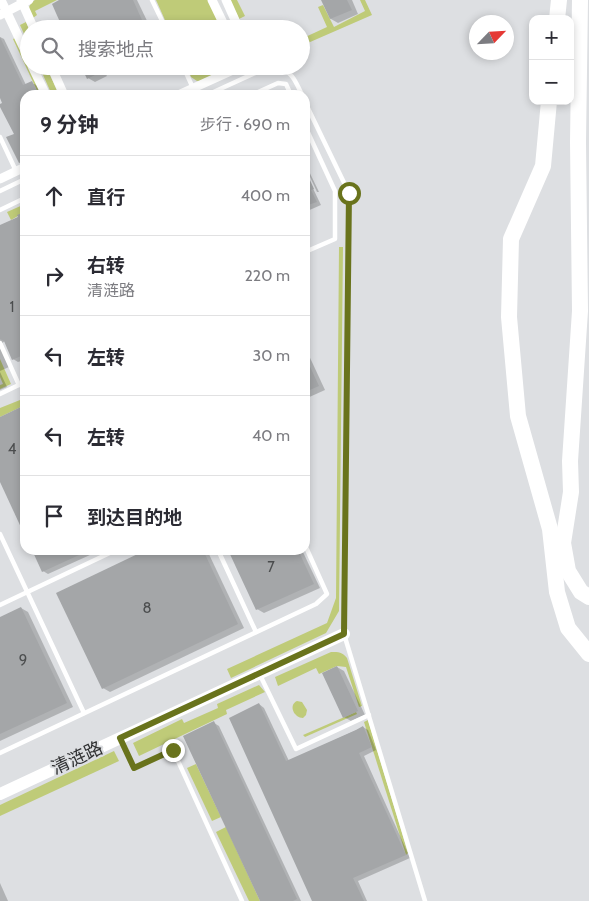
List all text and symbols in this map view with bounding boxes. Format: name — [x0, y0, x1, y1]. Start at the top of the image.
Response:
north arrow — [469, 15, 514, 60]
map controls — [529, 15, 574, 105]
button: + — [529, 15, 574, 60]
search box — [20, 20, 310, 75]
icon: search — [38, 34, 66, 62]
text: 搜索地点 — [78, 38, 154, 61]
button: − — [529, 60, 574, 105]
text: 9 分钟 — [40, 112, 99, 137]
text: 步行 · 690 m — [200, 115, 290, 134]
icon: ahead — [40, 182, 68, 210]
route start — [338, 182, 361, 205]
text: 直行 — [87, 186, 125, 209]
text: 400 m — [241, 186, 290, 205]
text: 右转 — [87, 254, 125, 277]
icon: right — [40, 262, 68, 290]
text: 220 m — [244, 266, 290, 285]
text: 清涟路 — [87, 281, 135, 300]
house number: 1 — [10, 298, 14, 316]
icon: left — [40, 342, 68, 370]
text: 左转 — [87, 346, 125, 369]
text: 30 m — [253, 346, 290, 365]
icon: left — [40, 422, 68, 450]
text: 左转 — [87, 426, 125, 449]
text: 40 m — [252, 426, 290, 445]
house number: 4 — [8, 440, 17, 458]
icon: arrive — [40, 502, 68, 530]
text: 到达目的地 — [87, 506, 182, 529]
house number: 7 — [267, 558, 275, 576]
house number: 8 — [142, 599, 152, 617]
house number: 9 — [19, 651, 27, 669]
street label: 清涟路 — [48, 737, 106, 779]
route end — [162, 739, 185, 762]

